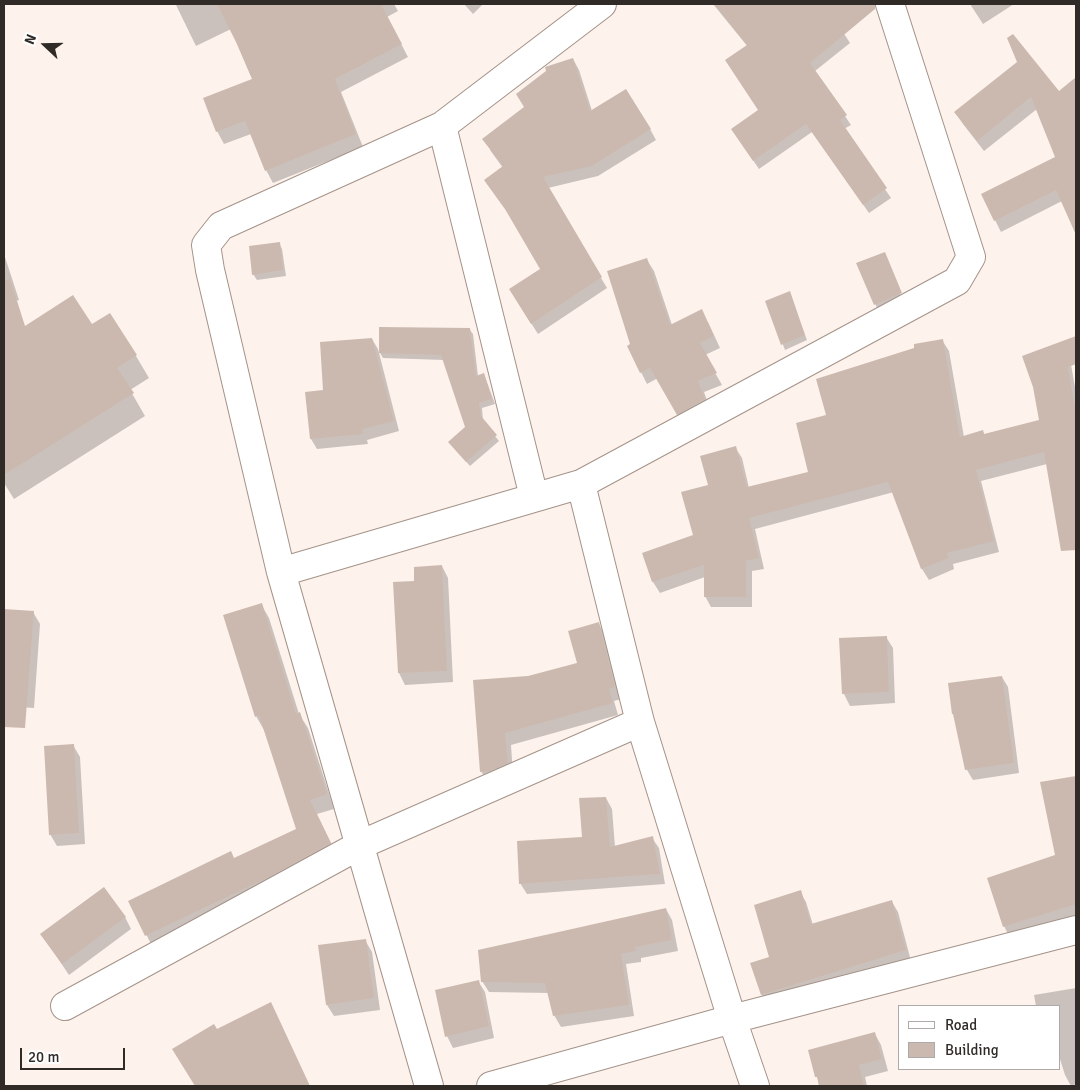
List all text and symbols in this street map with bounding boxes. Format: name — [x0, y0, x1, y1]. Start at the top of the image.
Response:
north arrow — [20, 20, 70, 70]
text: N — [21, 32, 40, 47]
legend — [898, 1005, 1060, 1070]
text: Road — [945, 1016, 977, 1034]
scale bar — [22, 1038, 128, 1070]
text: Building — [945, 1041, 999, 1059]
text: 20 m — [28, 1048, 59, 1066]

